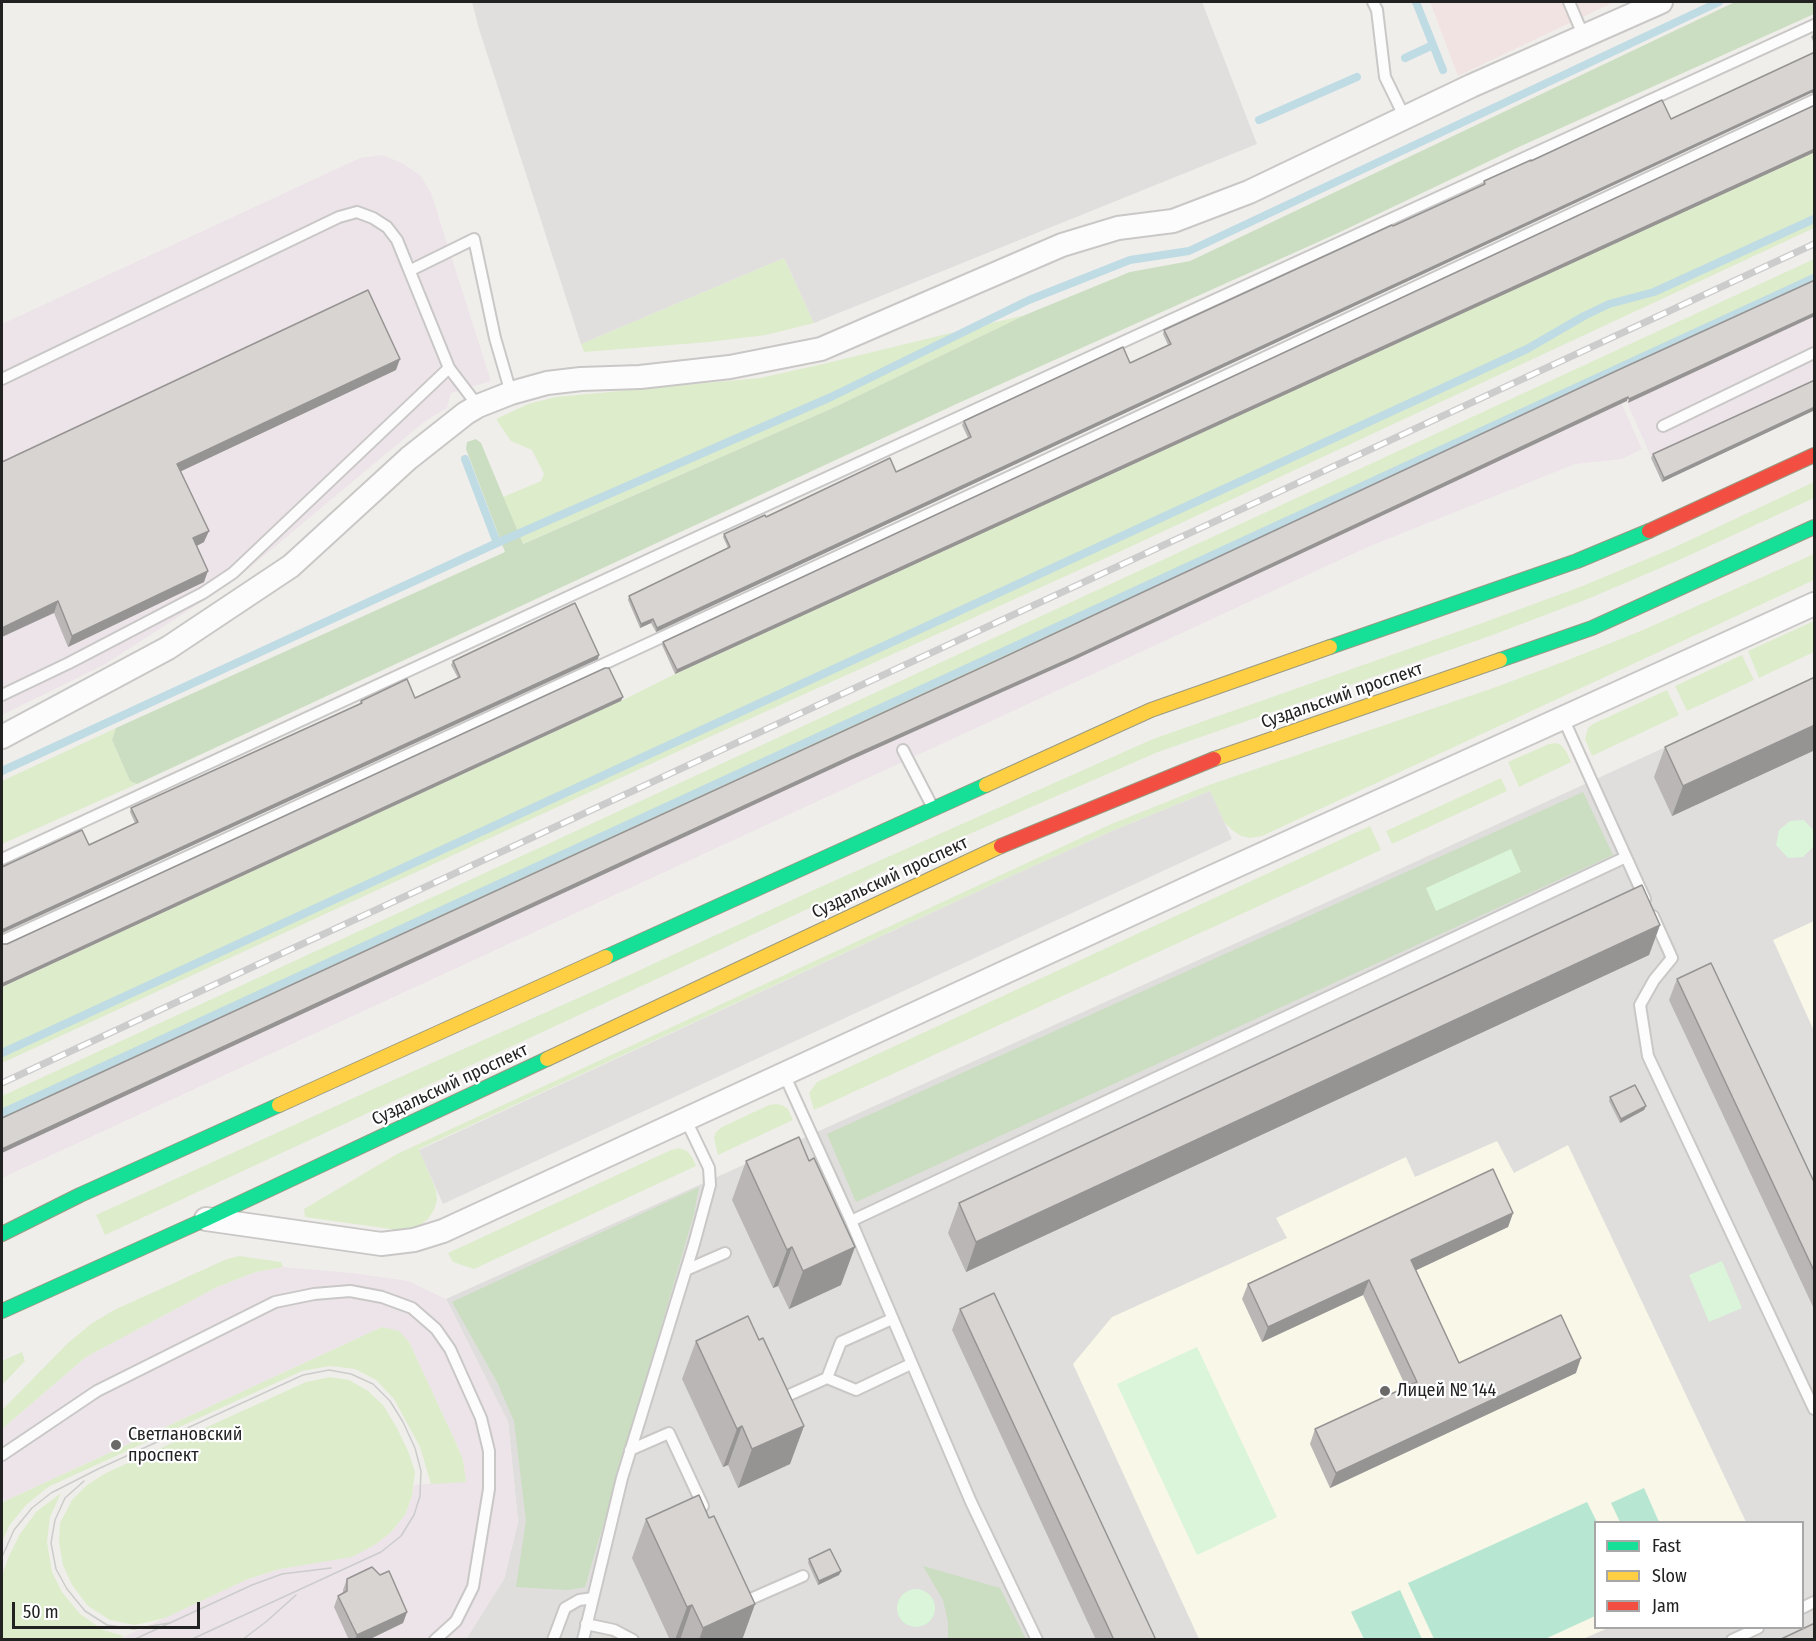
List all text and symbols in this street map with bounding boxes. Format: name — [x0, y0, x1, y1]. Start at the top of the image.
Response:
street label: Суздальский проспект — [1258, 658, 1426, 734]
street label: Суздальский проспект — [809, 832, 971, 924]
street label: Суздальский проспект — [369, 1039, 531, 1131]
place label: Лицей № 144 — [1397, 1380, 1496, 1402]
marker: Лицей № 144 — [1378, 1384, 1392, 1398]
place label: Светлановский проспект — [128, 1424, 242, 1466]
marker: Светлановский проспект — [109, 1438, 123, 1452]
legend — [1594, 1521, 1804, 1629]
text: Fast — [1652, 1535, 1681, 1557]
text: Slow — [1652, 1565, 1687, 1587]
scale bar — [15, 1590, 202, 1628]
text: Jam — [1652, 1595, 1680, 1617]
text: 50 m — [23, 1601, 59, 1623]

